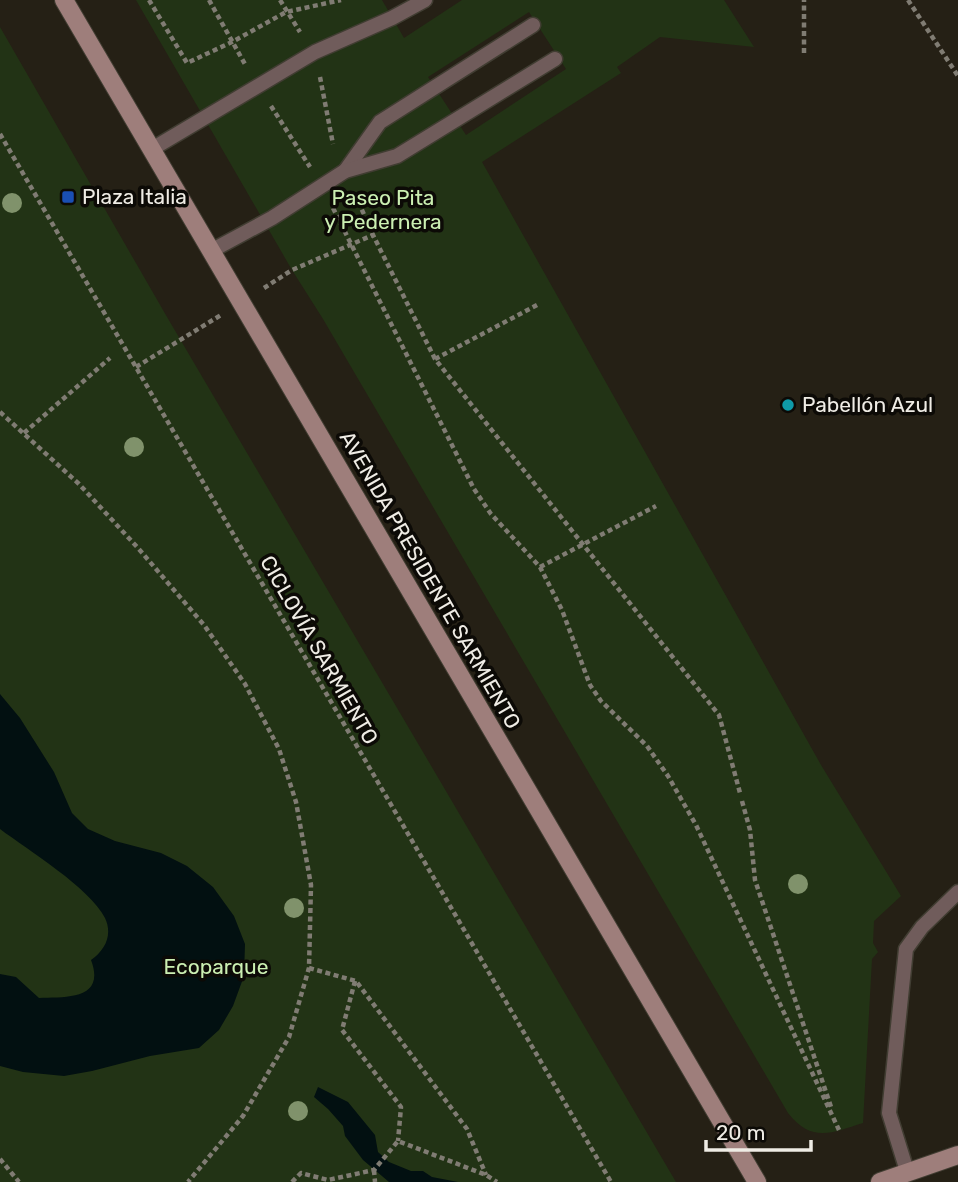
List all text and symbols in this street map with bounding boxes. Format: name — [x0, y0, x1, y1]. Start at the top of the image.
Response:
place label: Plaza Italia — [82, 184, 187, 209]
park label: Paseo Pita y Pedernera — [324, 185, 442, 234]
marker: Plaza Italia — [60, 189, 76, 205]
place label: Pabellón Azul — [802, 392, 933, 417]
marker: Pabellón Azul — [780, 397, 796, 413]
street label: AVENIDA PRESIDENTE SARMIENTO — [335, 426, 526, 733]
street label: CICLOVÍA SARMIENTO — [255, 551, 384, 749]
park label: Ecoparque — [163, 954, 269, 979]
scale bar — [706, 1108, 811, 1152]
text: 20 m — [716, 1120, 765, 1145]

